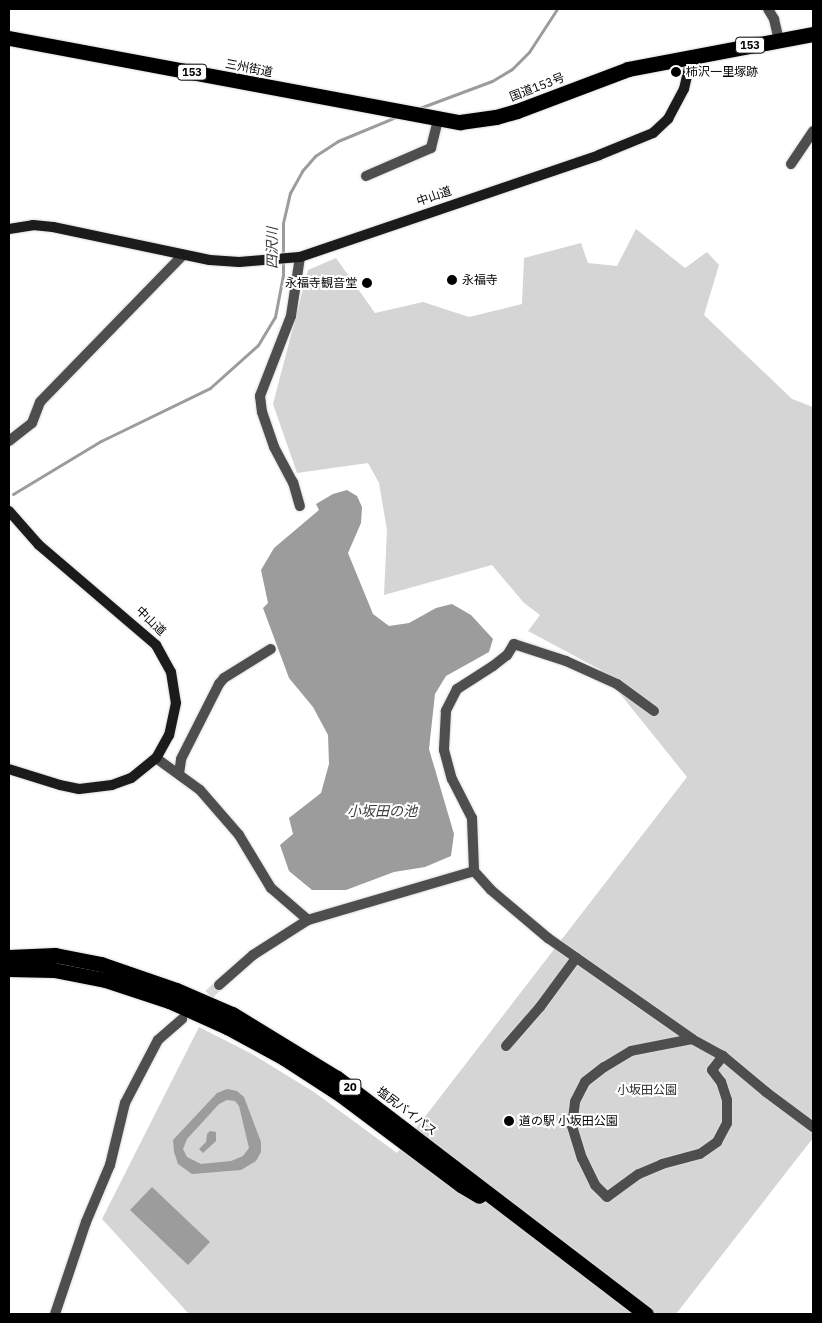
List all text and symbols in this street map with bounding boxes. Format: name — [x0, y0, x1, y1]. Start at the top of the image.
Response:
road number: 153 — [735, 36, 765, 54]
street label: 三州街道 — [224, 56, 274, 80]
road number: 153 — [177, 64, 207, 80]
place label: 柿沢一里塚跡 — [686, 65, 758, 79]
marker: 柿沢一里塚跡 — [670, 66, 682, 78]
street label: 国道153号 — [508, 70, 566, 104]
street label: 中山道 — [415, 183, 453, 209]
water label: 四沢川 — [264, 227, 280, 269]
place label: 永福寺 — [462, 273, 498, 287]
marker: 永福寺 — [446, 274, 458, 286]
place label: 永福寺観音堂 — [285, 276, 357, 290]
marker: 永福寺観音堂 — [361, 277, 373, 289]
street label: 中山道 — [133, 603, 169, 639]
water label: 小坂田の池 — [347, 803, 417, 819]
road number: 20 — [338, 1078, 362, 1096]
park label: 小坂田公園 — [617, 1083, 677, 1097]
street label: 塩尻バイパス — [374, 1084, 440, 1138]
place label: 道の駅 小坂田公園 — [519, 1114, 618, 1128]
marker: 道の駅 小坂田公園 — [503, 1115, 515, 1127]

